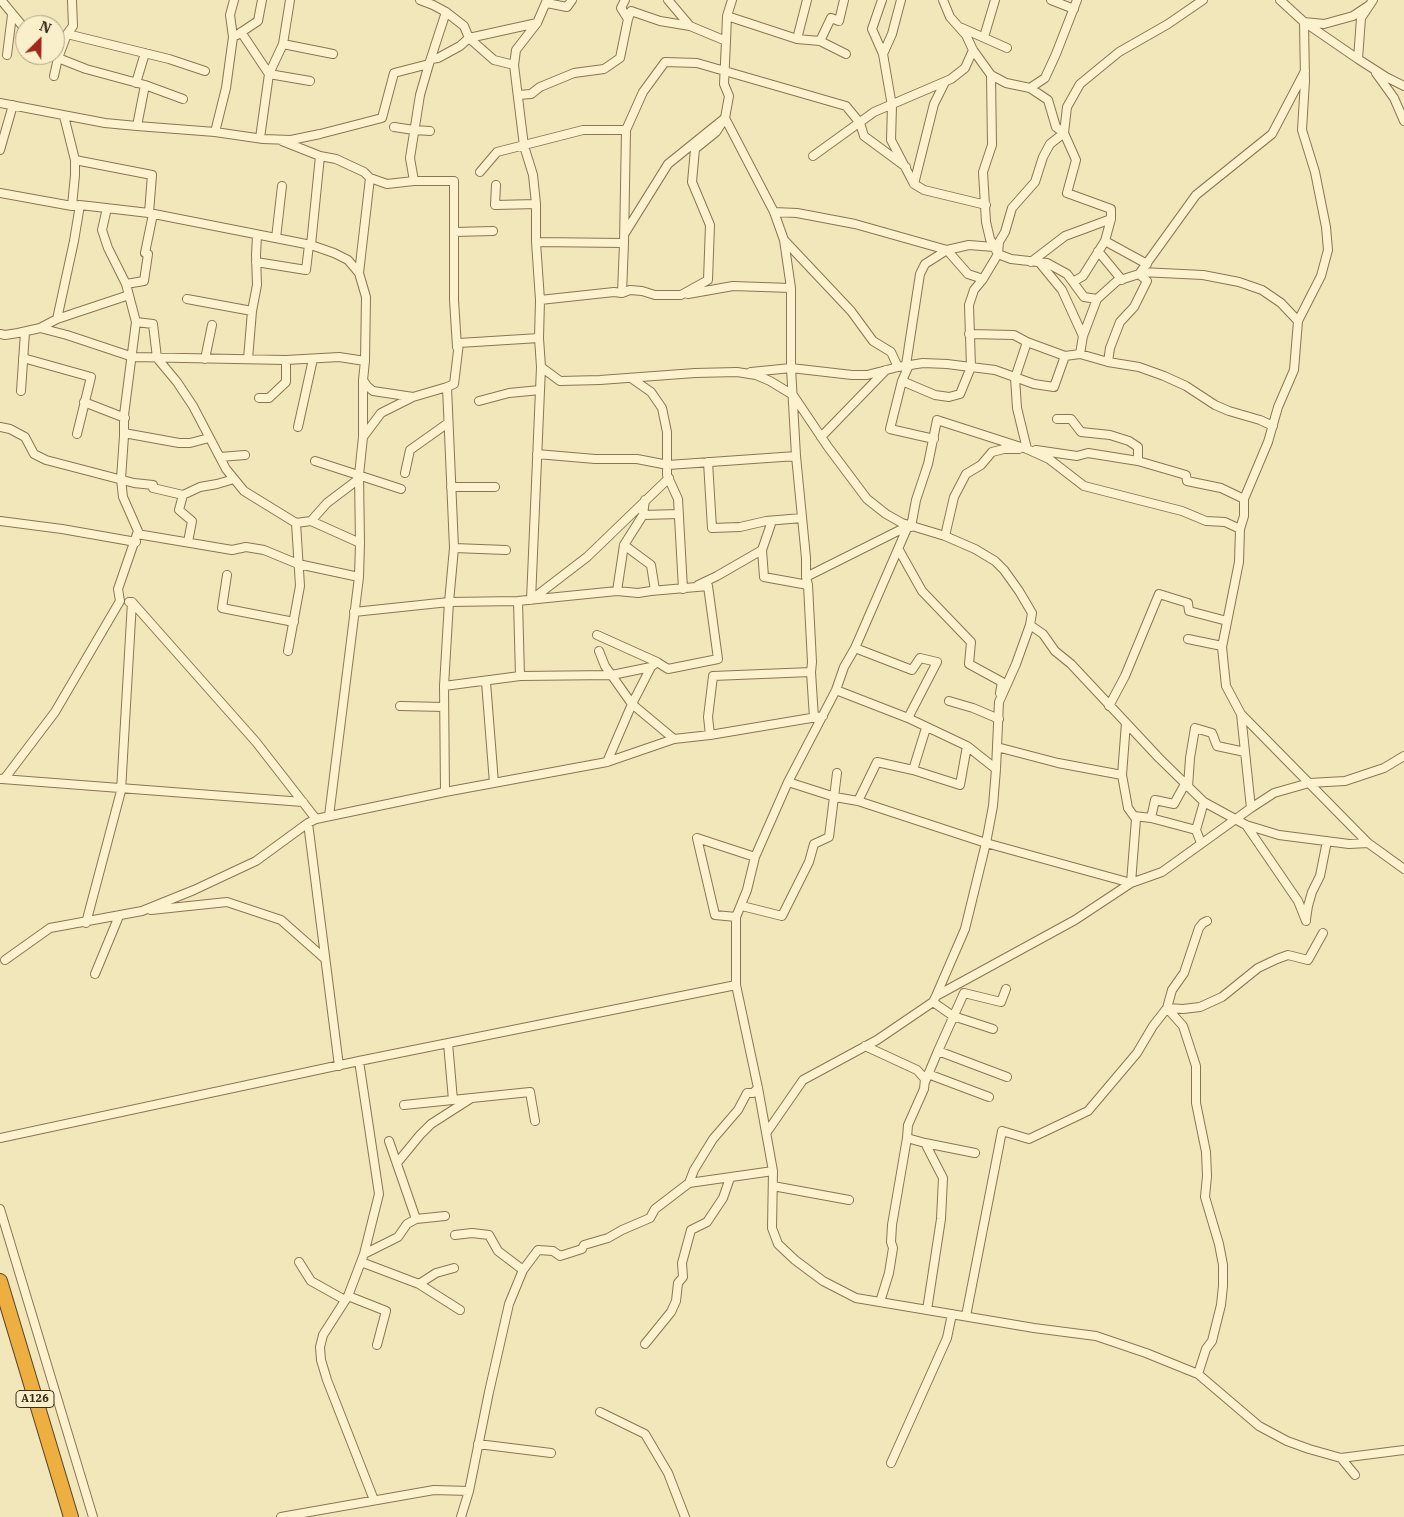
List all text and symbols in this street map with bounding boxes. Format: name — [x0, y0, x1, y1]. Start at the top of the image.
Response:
north arrow — [15, 15, 65, 65]
text: N — [37, 17, 54, 38]
road number: A126 — [16, 1390, 54, 1408]

